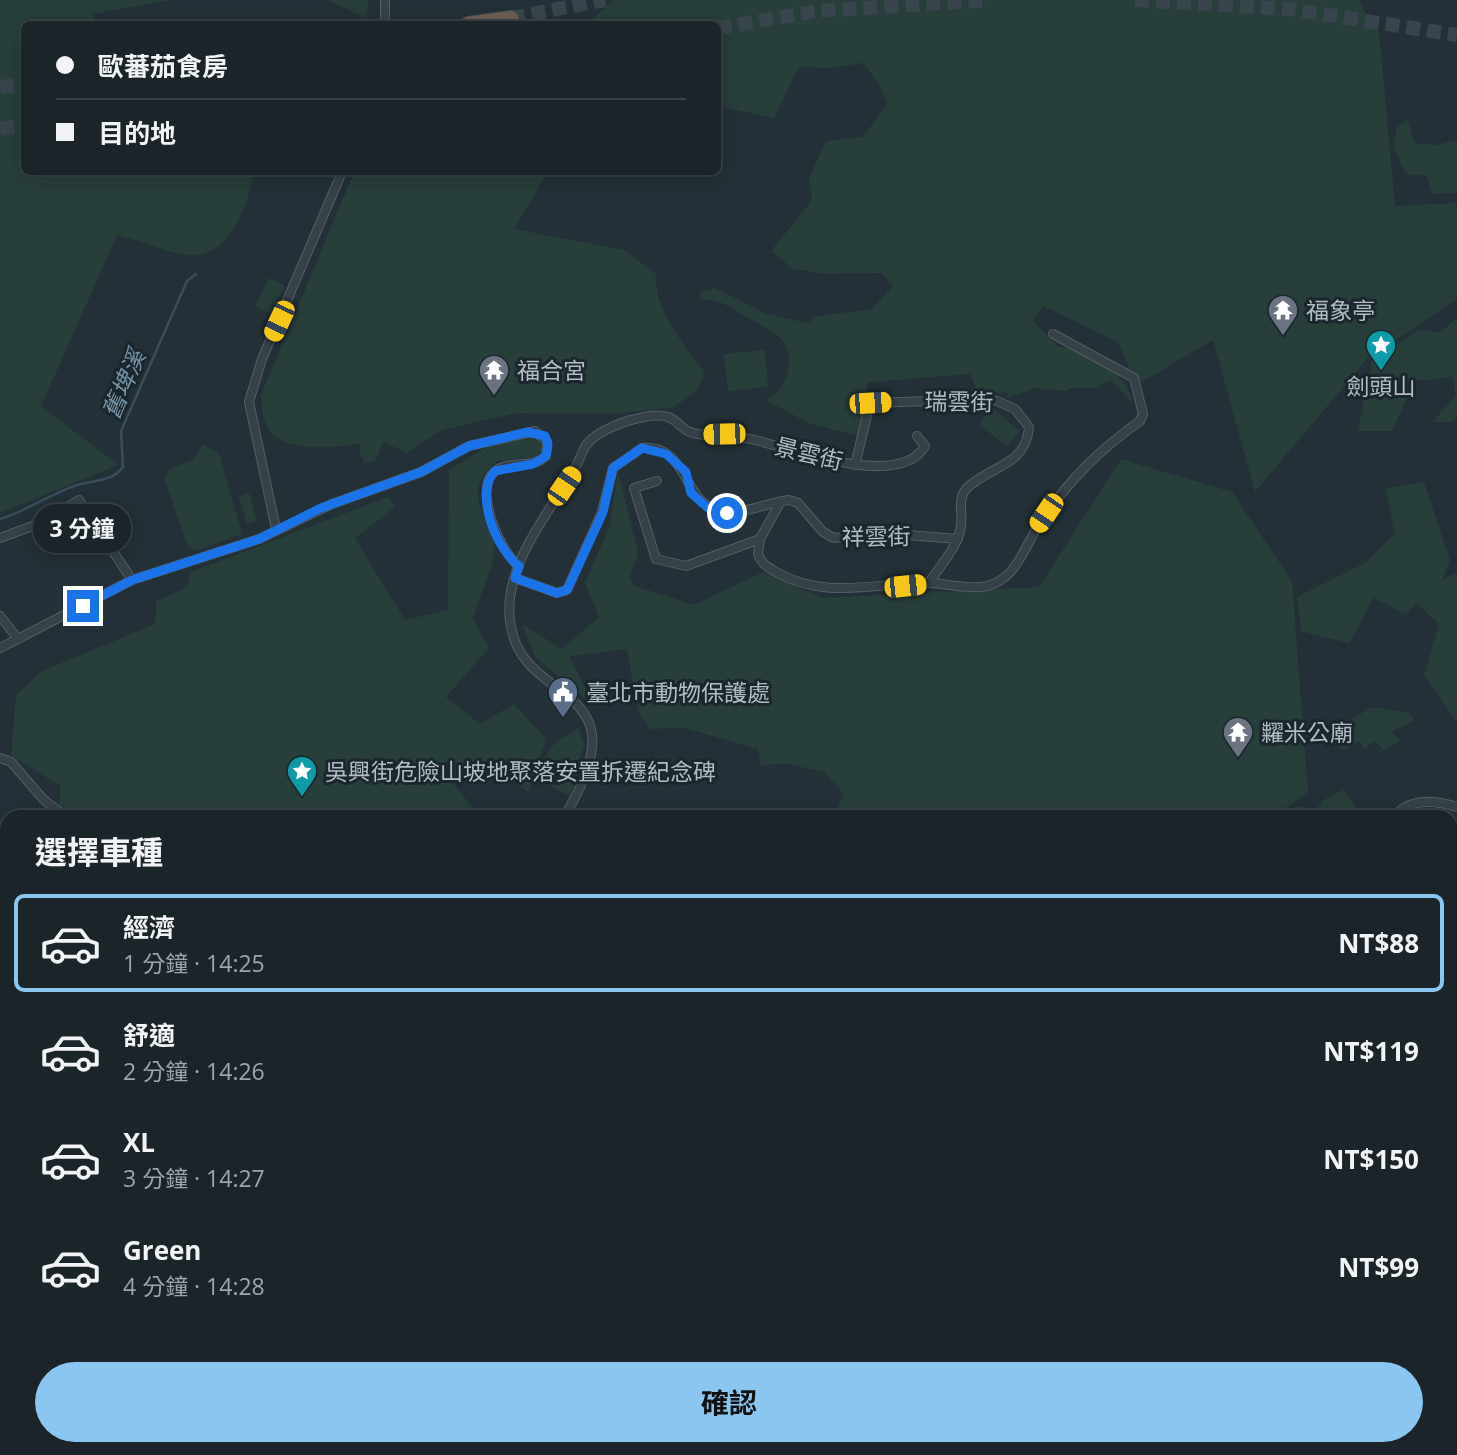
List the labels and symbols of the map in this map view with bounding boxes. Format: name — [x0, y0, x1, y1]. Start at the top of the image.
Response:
temple icon: 福象亭 — [1266, 293, 1300, 337]
place label: 福象亭 — [1306, 294, 1375, 326]
car — [261, 298, 298, 344]
place icon: 劍頭山 — [1364, 328, 1398, 372]
water label: 舊埤溪 — [94, 342, 153, 424]
temple icon: 福合宮 — [477, 353, 511, 397]
place label: 福合宮 — [517, 354, 586, 386]
place label: 劍頭山 — [1347, 370, 1416, 402]
street label: 瑞雲街 — [924, 384, 994, 418]
car — [849, 391, 892, 415]
car — [703, 423, 746, 445]
street label: 景雲街 — [772, 429, 846, 477]
car — [544, 463, 585, 509]
car — [1026, 490, 1067, 536]
route start — [711, 497, 743, 529]
callout: 3 分鐘 — [34, 504, 132, 554]
street label: 祥雲街 — [841, 519, 911, 553]
car — [884, 573, 927, 599]
route end — [67, 590, 99, 622]
public building icon: 臺北市動物保護處 — [546, 675, 580, 719]
place label: 臺北市動物保護處 — [586, 676, 770, 708]
temple icon: 糶米公廟 — [1221, 715, 1255, 759]
place label: 糶米公廟 — [1261, 716, 1353, 748]
place icon: 吳興街危險山坡地聚落安置拆遷紀念碑 — [285, 754, 319, 798]
place label: 吳興街危險山坡地聚落安置拆遷紀念碑 — [325, 755, 716, 787]

